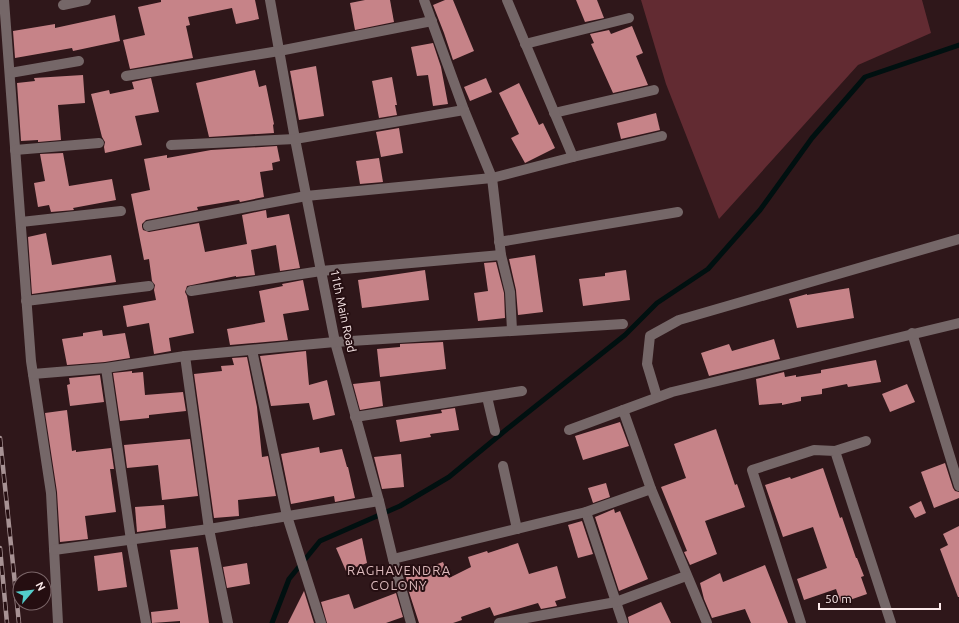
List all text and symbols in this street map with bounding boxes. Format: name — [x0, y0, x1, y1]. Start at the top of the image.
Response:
street label: 11th Main Road — [328, 268, 359, 354]
district label: RAGHAVENDRA COLONY — [347, 563, 451, 592]
north arrow — [12, 571, 52, 611]
text: N — [34, 580, 48, 593]
scale bar — [819, 585, 940, 611]
text: 50 m — [825, 592, 852, 605]

